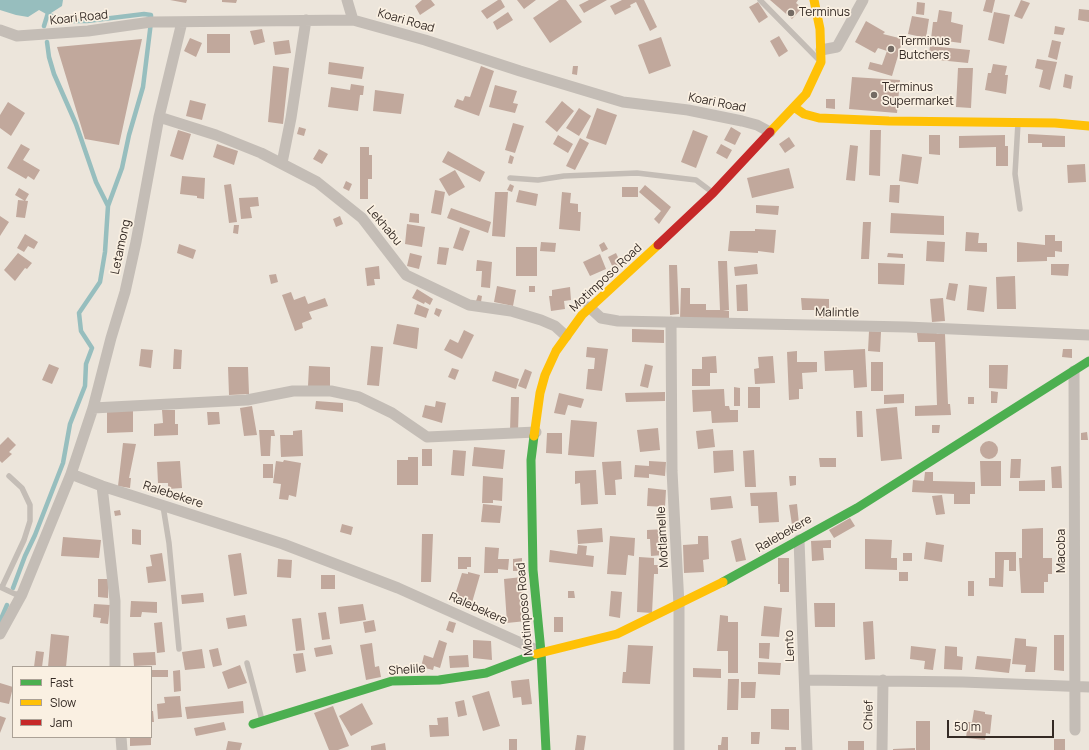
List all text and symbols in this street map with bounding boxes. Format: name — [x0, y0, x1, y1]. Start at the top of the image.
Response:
street label: Koari Road — [376, 6, 436, 36]
place label: Terminus — [799, 6, 850, 20]
street label: Koari Road — [49, 8, 109, 28]
marker: Terminus — [786, 8, 796, 18]
place label: Terminus Butchers — [899, 35, 950, 63]
marker: Terminus Butchers — [886, 44, 896, 54]
place label: Terminus Supermarket — [882, 81, 954, 109]
street label: Koari Road — [687, 90, 747, 116]
marker: Terminus Supermarket — [869, 90, 879, 100]
street label: Lekhabu — [363, 203, 405, 249]
street label: Letamong — [108, 218, 134, 276]
street label: Motimposo Road — [567, 241, 645, 315]
street label: Malintle — [815, 305, 859, 321]
street label: Ralebekere — [141, 479, 205, 511]
street label: Motlamelle — [654, 506, 672, 568]
street label: Ralebekere — [753, 512, 815, 556]
street label: Macoba — [1055, 529, 1069, 573]
street label: Motimposo Road — [514, 562, 536, 656]
street label: Ralebekere — [447, 590, 509, 628]
street label: Lento — [782, 630, 798, 662]
street label: Shelile — [388, 662, 426, 678]
legend — [12, 666, 152, 738]
text: Fast — [50, 674, 74, 691]
text: Slow — [50, 694, 76, 711]
street label: Chief — [862, 700, 876, 730]
scale bar — [949, 712, 1056, 738]
text: Jam — [50, 714, 72, 731]
text: 50 m — [954, 718, 981, 735]

